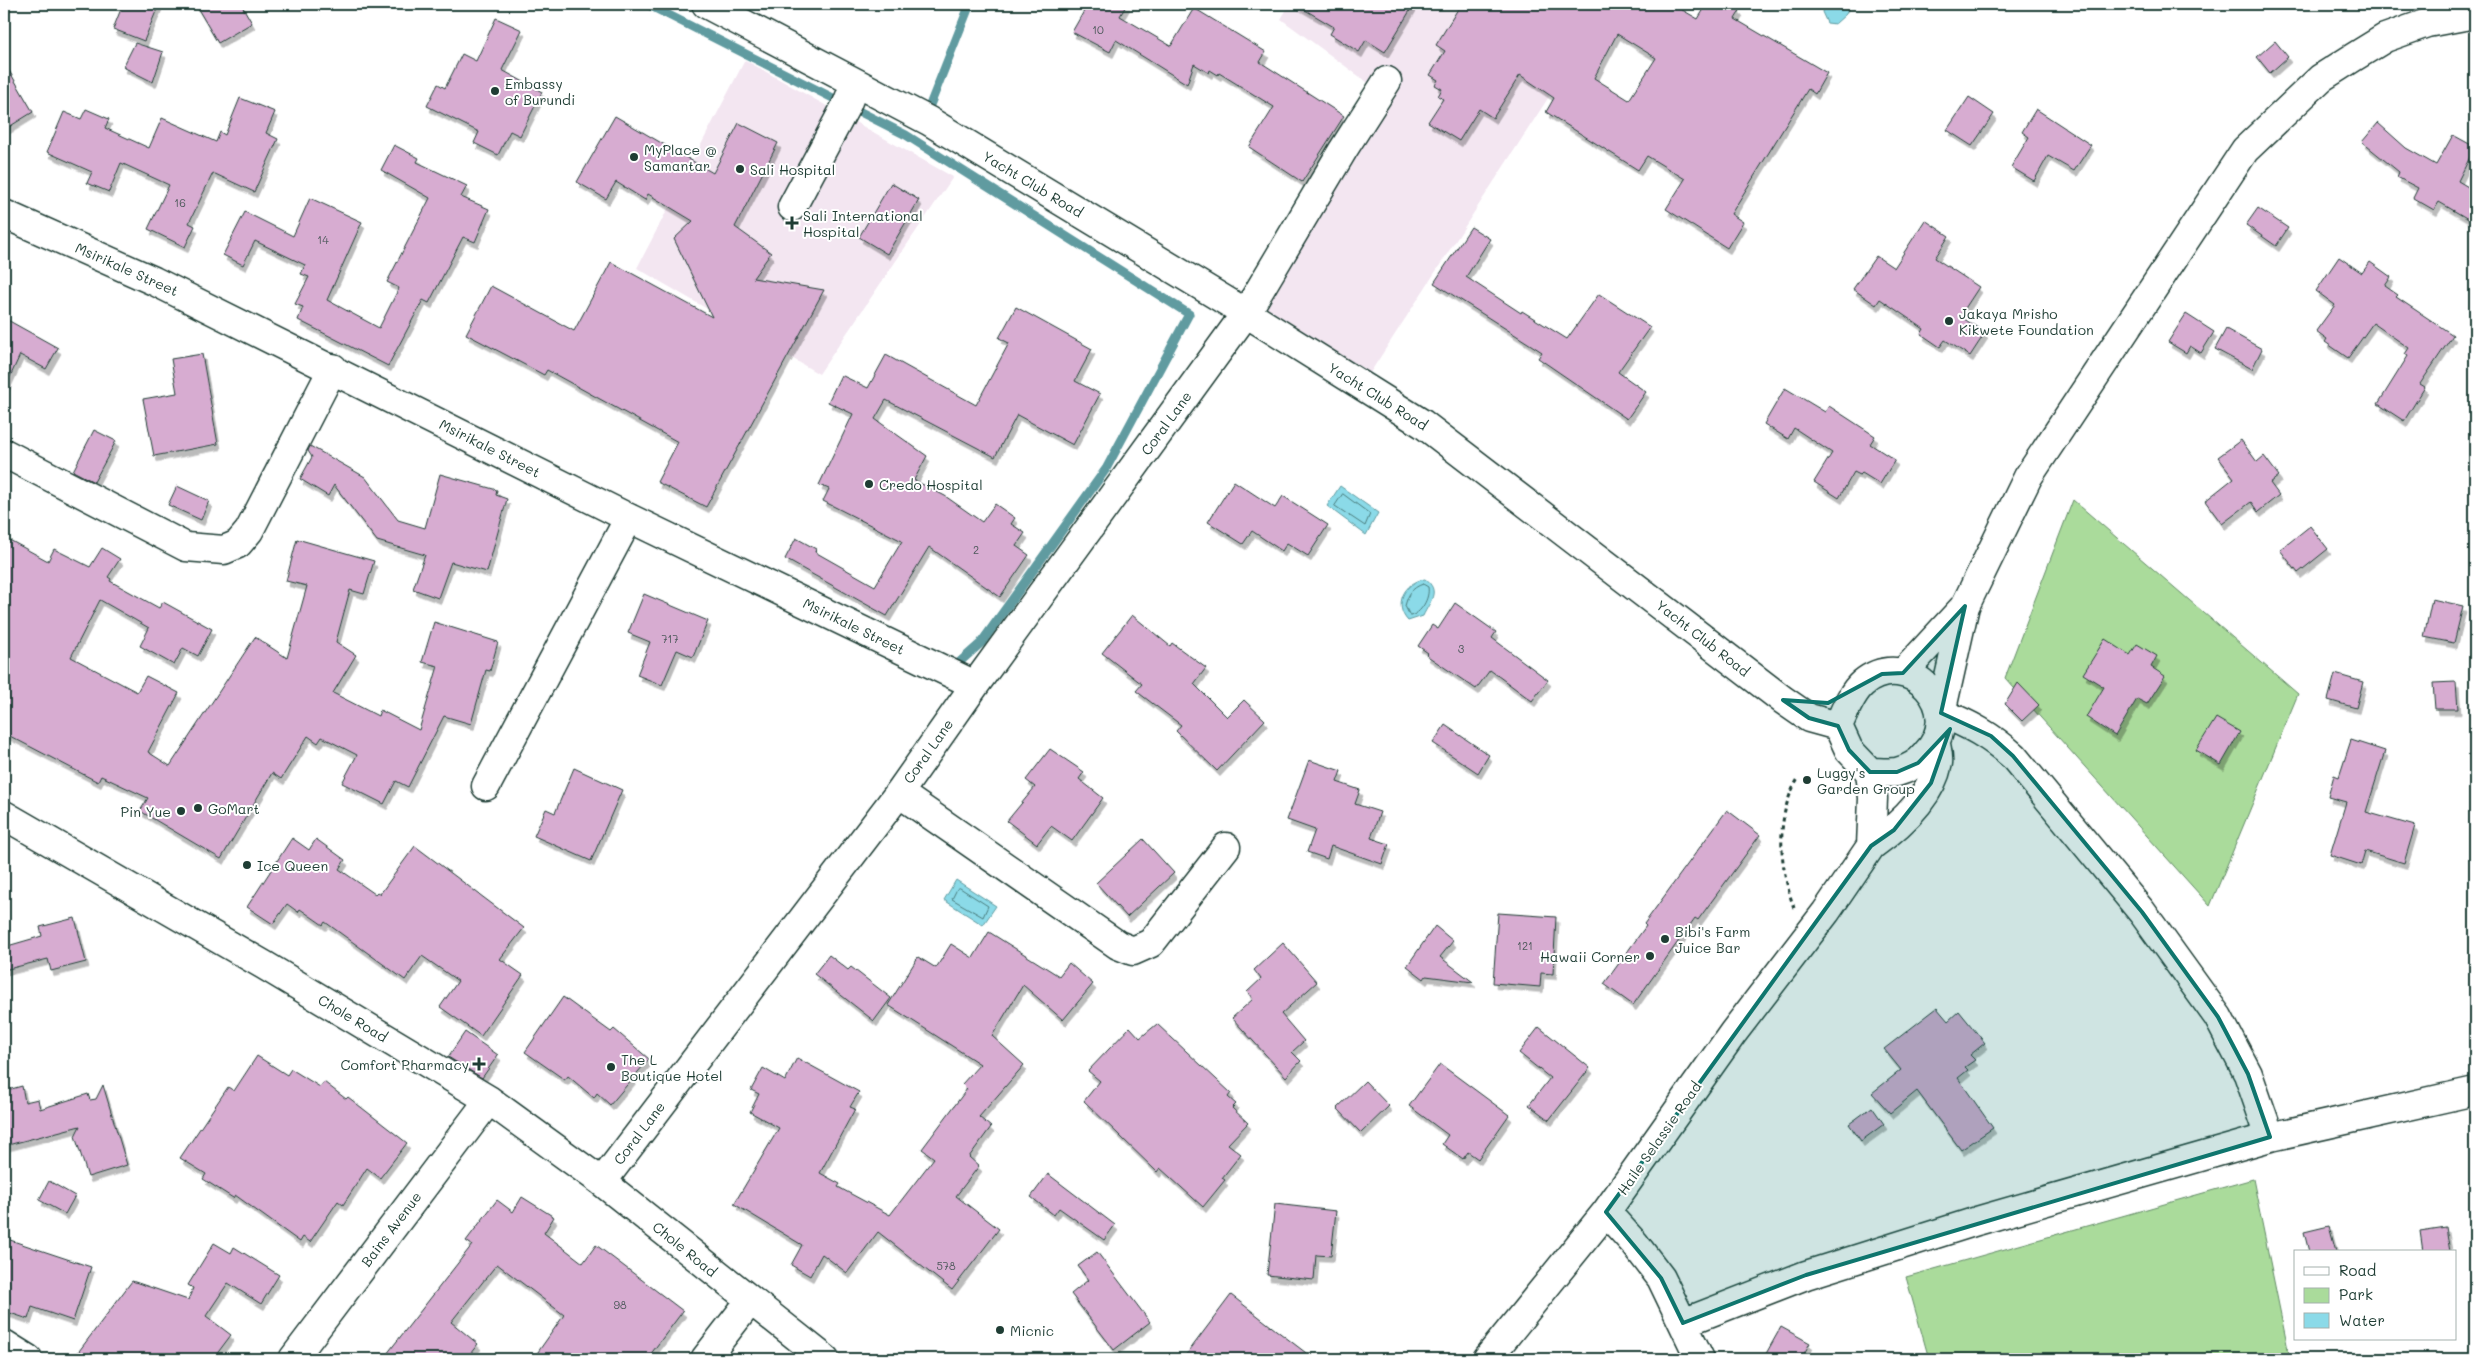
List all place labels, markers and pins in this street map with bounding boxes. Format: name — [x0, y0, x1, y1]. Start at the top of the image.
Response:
place label: Embassy of Burundi — [505, 74, 575, 109]
marker: Embassy of Burundi — [489, 85, 501, 97]
place label: MyPlace @ Samantar — [644, 140, 717, 175]
marker: MyPlace @ Samantar — [628, 151, 640, 163]
place label: Sali Hospital — [750, 160, 835, 179]
marker: Sali Hospital — [734, 163, 746, 175]
place label: Sali International Hospital — [803, 206, 923, 241]
marker: Sali International Hospital — [785, 216, 799, 230]
place label: Jakaya Mrisho Kikwete Foundation — [1959, 304, 2094, 339]
marker: Jakaya Mrisho Kikwete Foundation — [1943, 315, 1955, 327]
place label: Credo Hospital — [879, 475, 983, 494]
marker: Credo Hospital — [863, 478, 875, 490]
place label: Luggy's Garden Group — [1817, 763, 1915, 798]
marker: Luggy's Garden Group — [1801, 774, 1813, 786]
place label: GoMart — [208, 799, 260, 818]
place label: Pin Yue — [120, 802, 171, 821]
marker: GoMart — [192, 802, 204, 814]
marker: Pin Yue — [175, 805, 187, 817]
place label: Ice Queen — [257, 856, 328, 875]
marker: Ice Queen — [241, 859, 253, 871]
place label: Bibi's Farm Juice Bar — [1675, 922, 1750, 957]
marker: Bibi's Farm Juice Bar — [1659, 933, 1671, 945]
place label: Hawaii Corner — [1540, 947, 1640, 966]
marker: Hawaii Corner — [1644, 950, 1656, 962]
place label: The L Boutique Hotel — [621, 1050, 723, 1085]
place label: Comfort Pharmacy — [341, 1055, 469, 1074]
marker: Comfort Pharmacy — [473, 1058, 485, 1070]
marker: The L Boutique Hotel — [605, 1061, 617, 1073]
place label: Micnic — [1010, 1321, 1054, 1340]
marker: Micnic — [994, 1324, 1006, 1336]

